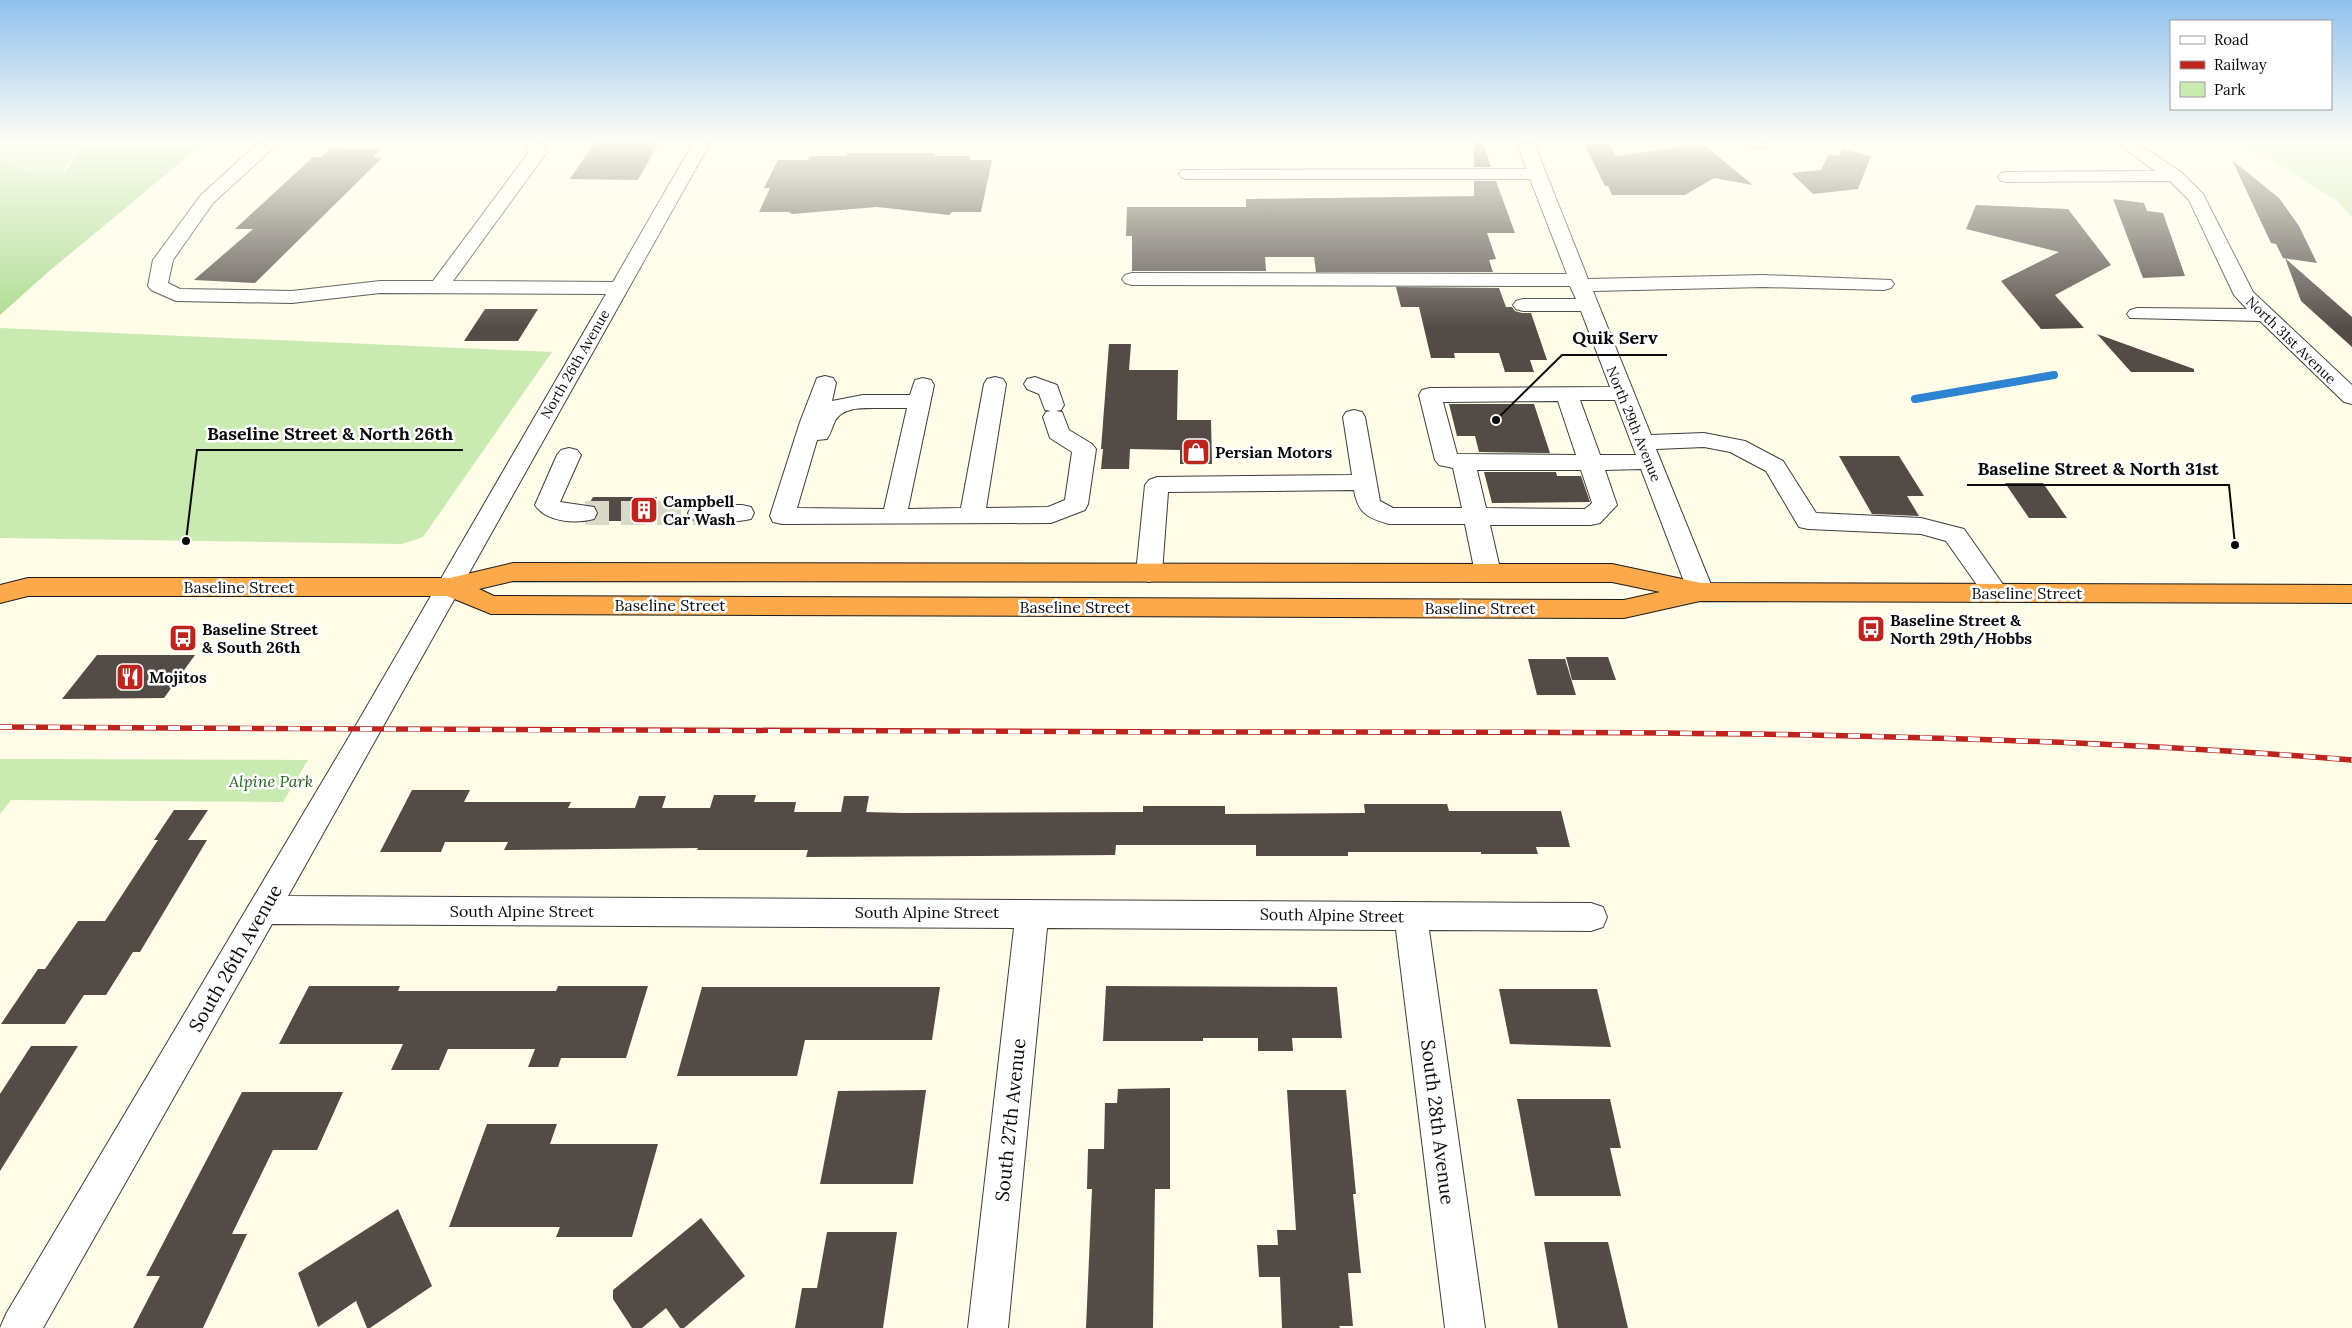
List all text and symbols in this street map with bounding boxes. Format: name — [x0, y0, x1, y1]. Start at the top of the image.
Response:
legend — [2170, 20, 2332, 110]
text: Road — [2214, 30, 2249, 49]
text: Railway — [2214, 55, 2267, 74]
text: Park — [2214, 80, 2245, 99]
street label: North 31st Avenue — [2242, 292, 2340, 388]
street label: North 26th Avenue — [536, 306, 614, 422]
callout: Quik Serv — [1562, 322, 1667, 355]
text: Quik Serv — [1572, 326, 1658, 349]
street label: North 29th Avenue — [1603, 364, 1666, 485]
callout: Baseline Street & North 26th — [197, 417, 463, 450]
text: Baseline Street & North 26th — [207, 422, 453, 445]
shop icon: Persian Motors — [1181, 437, 1211, 467]
place label: Persian Motors — [1215, 442, 1332, 462]
callout: Baseline Street & North 31st — [1967, 452, 2229, 485]
text: Baseline Street & North 31st — [1977, 457, 2219, 480]
place label: Campbell Car Wash — [663, 491, 736, 529]
building icon: Campbell Car Wash — [629, 495, 659, 525]
street label: Baseline Street — [183, 577, 295, 597]
street label: Baseline Street — [1971, 583, 2083, 603]
street label: Baseline Street — [614, 595, 726, 615]
street label: Baseline Street — [1019, 597, 1131, 617]
street label: Baseline Street — [1424, 598, 1536, 618]
place label: Baseline Street & North 29th/Hobbs — [1890, 610, 2032, 649]
bus stop icon: Baseline Street & North 29th/Hobbs — [1856, 614, 1886, 644]
place label: Baseline Street & South 26th — [202, 619, 318, 657]
bus stop icon: Baseline Street & South 26th — [168, 623, 198, 653]
restaurant icon: Mojitos — [115, 662, 145, 692]
place label: Mojitos — [149, 667, 207, 687]
park label: Alpine Park — [228, 771, 313, 791]
street label: South 26th Avenue — [183, 880, 287, 1036]
street label: South Alpine Street — [450, 901, 595, 921]
street label: South Alpine Street — [855, 902, 1000, 922]
street label: South Alpine Street — [1260, 904, 1405, 926]
street label: South 27th Avenue — [989, 1037, 1031, 1203]
street label: South 28th Avenue — [1416, 1038, 1460, 1206]

